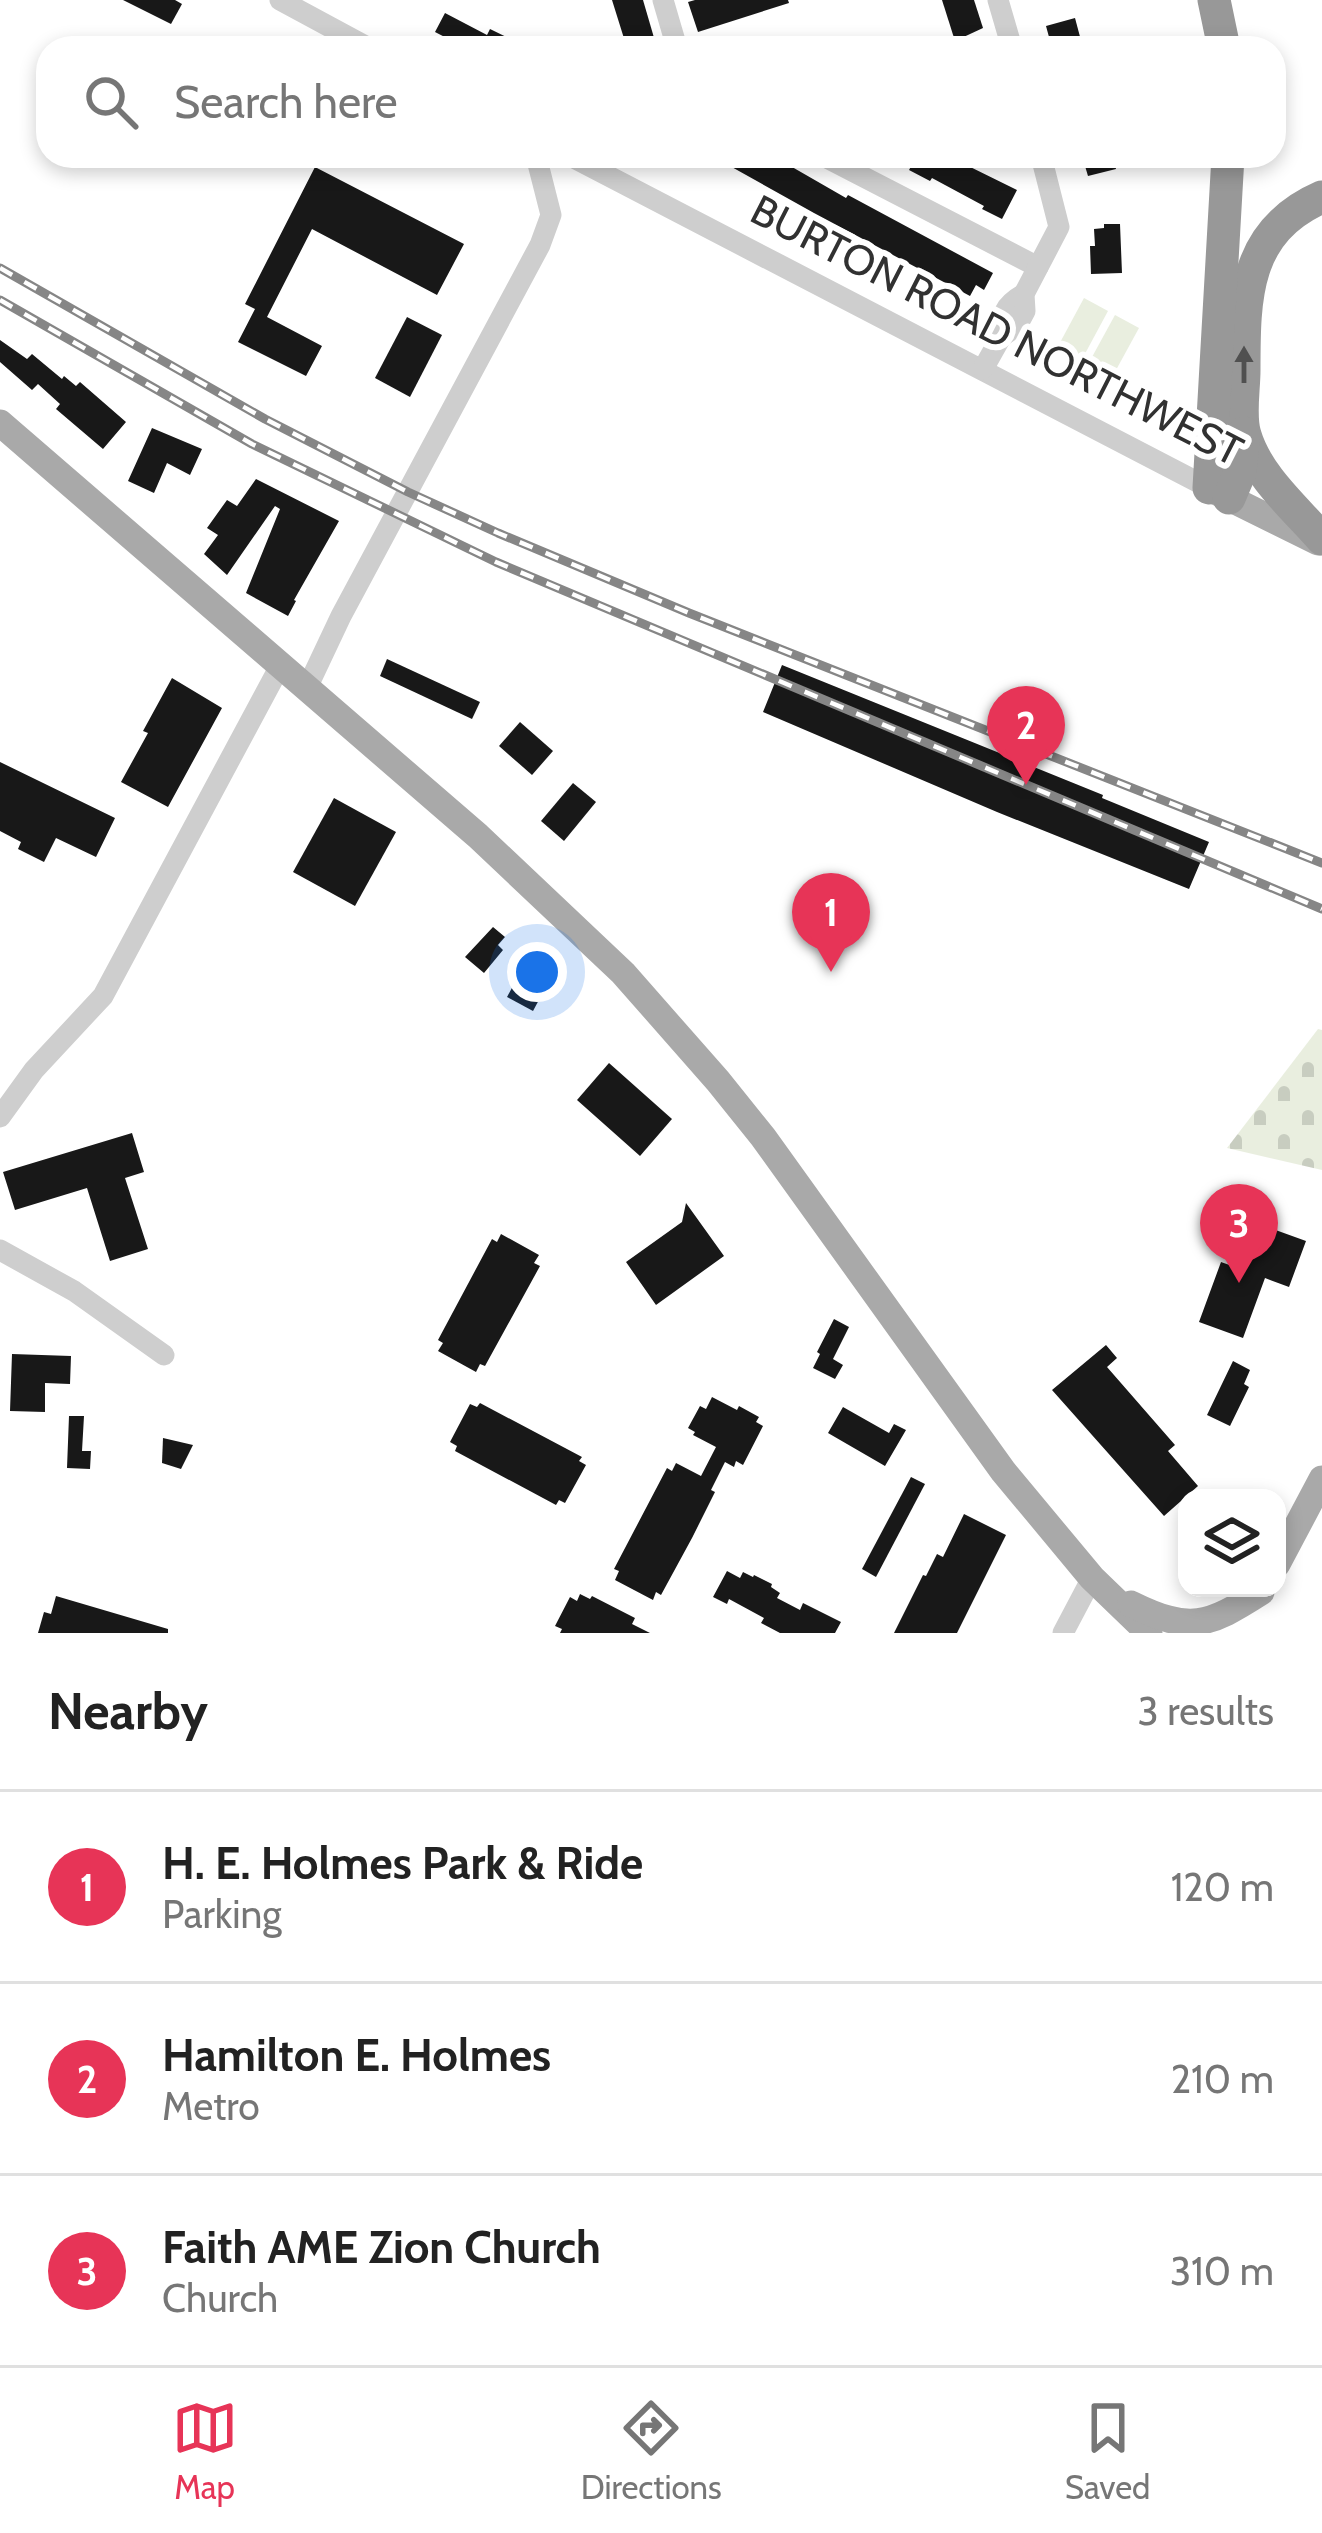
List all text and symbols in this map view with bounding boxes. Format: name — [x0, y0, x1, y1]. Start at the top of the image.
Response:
search box — [36, 36, 1286, 168]
icon: search — [78, 69, 144, 135]
text: Search here — [174, 75, 398, 129]
street label: BURTON ROAD NORTHWEST — [743, 183, 1251, 477]
one-way arrow — [1234, 345, 1254, 383]
pin: 2 — [987, 686, 1065, 785]
pin: 1 — [792, 873, 870, 972]
your location — [507, 942, 567, 1002]
pin: 3 — [1200, 1184, 1278, 1283]
map controls — [1178, 1489, 1286, 1597]
button: layers — [1178, 1489, 1286, 1597]
text: Nearby — [48, 1680, 208, 1742]
text: 3 results — [1137, 1687, 1274, 1735]
text: H. E. Holmes Park & Ride — [162, 1836, 643, 1890]
text: 1 — [80, 1863, 94, 1911]
text: 120 m — [1171, 1863, 1274, 1911]
text: Parking — [162, 1890, 282, 1938]
text: Hamilton E. Holmes — [162, 2028, 551, 2082]
text: 2 — [77, 2055, 97, 2103]
text: 210 m — [1171, 2055, 1274, 2103]
text: Metro — [162, 2082, 260, 2130]
text: Faith AME Zion Church — [162, 2220, 601, 2274]
text: 3 — [76, 2247, 98, 2295]
text: 310 m — [1170, 2247, 1274, 2295]
text: Church — [162, 2274, 278, 2322]
tab: Map — [172, 2395, 238, 2507]
tab: Directions — [581, 2395, 722, 2507]
tab: Saved — [1065, 2395, 1150, 2507]

